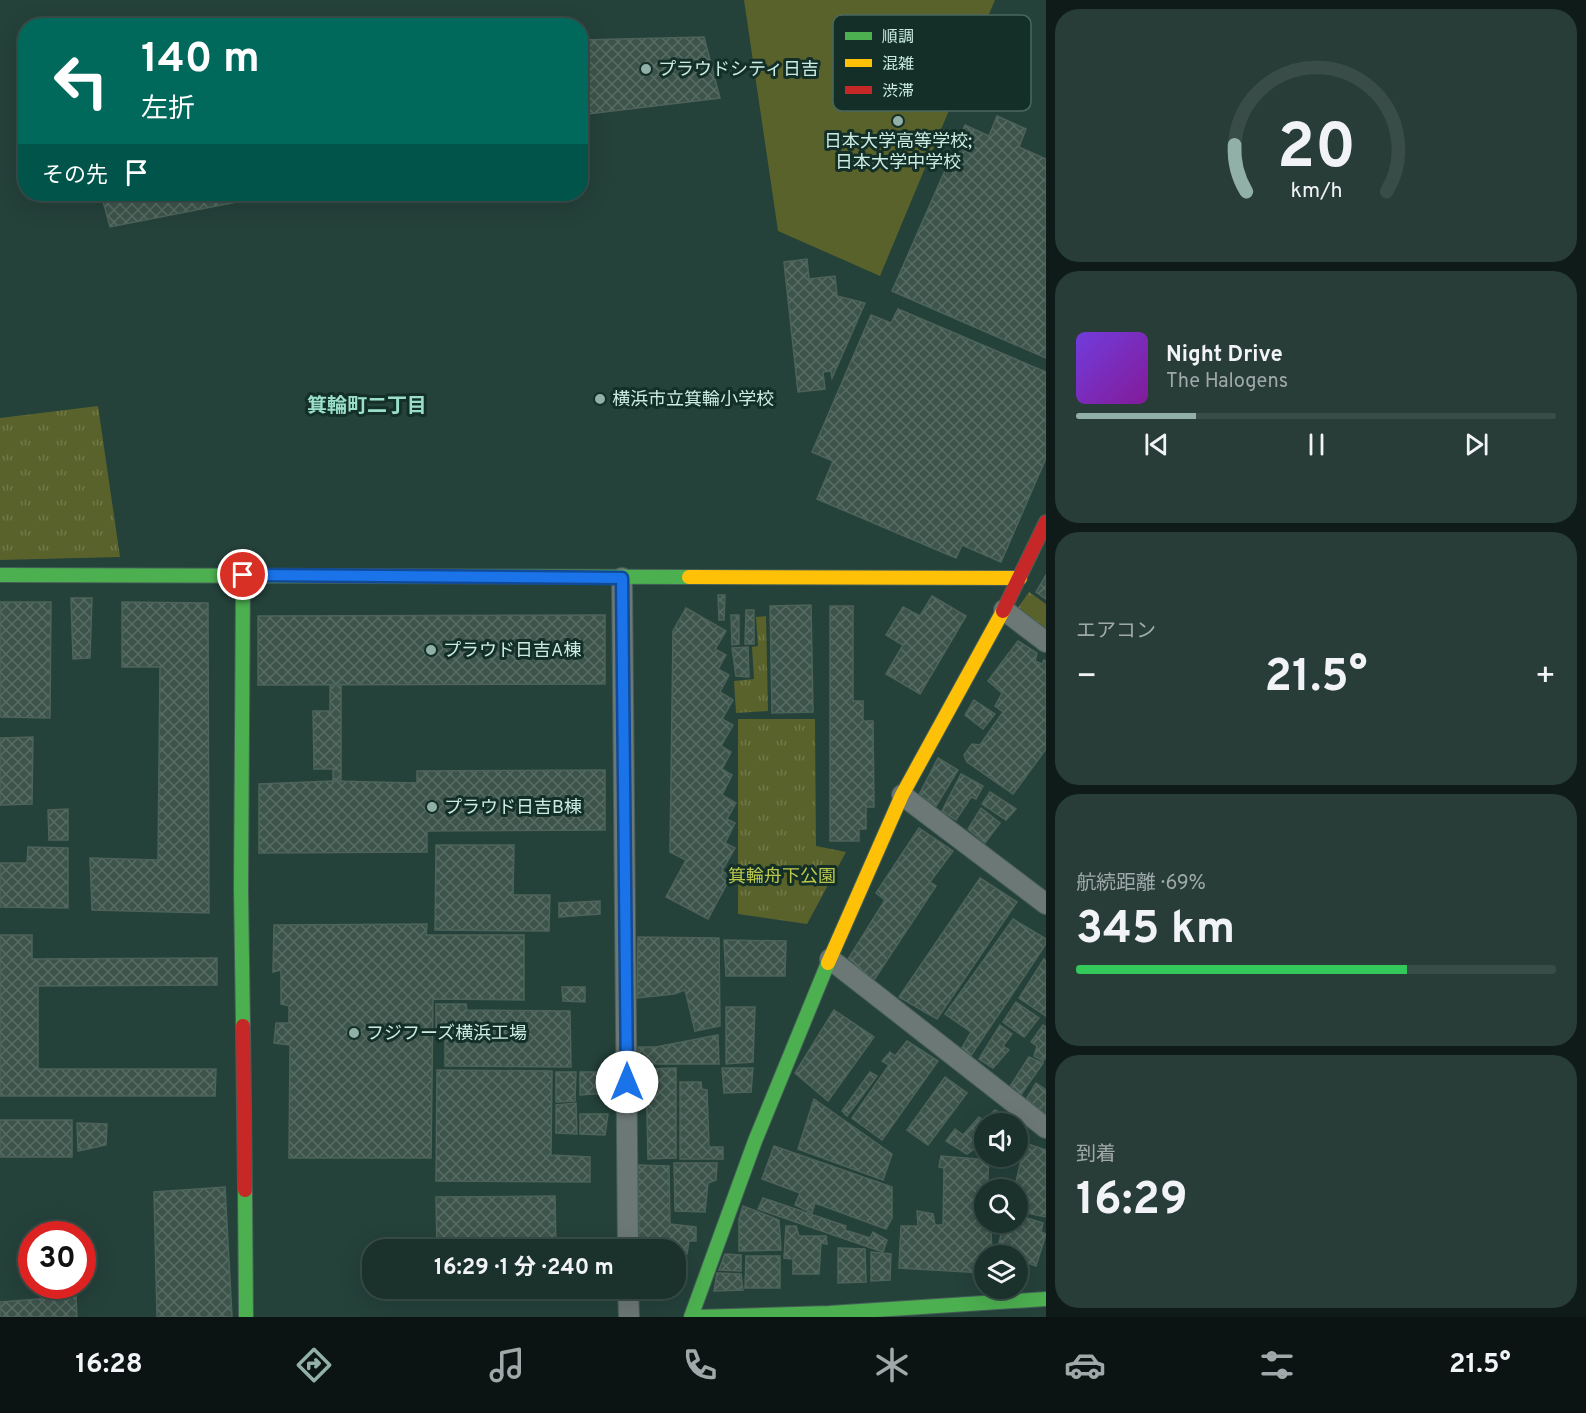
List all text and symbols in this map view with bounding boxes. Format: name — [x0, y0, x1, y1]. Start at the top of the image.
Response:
legend — [833, 15, 1031, 111]
text: 順調 — [882, 28, 914, 48]
text: 140 m — [141, 34, 260, 87]
icon: left — [42, 42, 120, 120]
text: 混雑 — [882, 55, 914, 75]
place label: プラウドシティ日吉 — [658, 59, 819, 82]
marker: プラウドシティ日吉 — [639, 62, 653, 76]
text: 渋滞 — [882, 82, 914, 102]
text: 左折 — [141, 93, 195, 127]
text: 20 — [1276, 111, 1356, 190]
marker: 日本大学高等学校; 日本大学中学校 — [891, 114, 905, 128]
place label: 日本大学高等学校; 日本大学中学校 — [824, 131, 972, 175]
icon: arrive — [120, 156, 153, 189]
text: その先 — [42, 163, 108, 190]
text: km/h — [1290, 179, 1342, 206]
text: Night Drive — [1166, 342, 1283, 369]
text: The Halogens — [1166, 369, 1288, 395]
place label: 横浜市立箕輪小学校 — [612, 389, 774, 412]
marker: 横浜市立箕輪小学校 — [593, 392, 607, 406]
district label: 箕輪町二丁目 — [307, 394, 427, 420]
icon: previous — [1140, 428, 1173, 461]
icon: pause — [1300, 428, 1333, 461]
icon: next — [1460, 428, 1493, 461]
pin — [217, 549, 268, 600]
icon: arrive — [226, 558, 259, 591]
text: エアコン — [1076, 619, 1156, 645]
place label: プラウド日吉A棟 — [443, 640, 581, 663]
marker: プラウド日吉A棟 — [424, 643, 438, 657]
text: 21.5° — [1265, 650, 1367, 707]
text: − — [1076, 657, 1097, 699]
text: + — [1535, 657, 1556, 699]
place label: プラウド日吉B棟 — [444, 797, 582, 820]
marker: プラウド日吉B棟 — [425, 800, 439, 814]
park label: 箕輪舟下公園 — [728, 866, 836, 889]
text: 航続距離 · 69% — [1076, 871, 1206, 897]
text: 345 km — [1076, 902, 1235, 959]
place label: フジフーズ横浜工場 — [366, 1023, 527, 1046]
marker: フジフーズ横浜工場 — [347, 1026, 361, 1040]
position arrow — [595, 1050, 659, 1114]
map controls — [974, 1113, 1028, 1299]
button: sound — [974, 1113, 1028, 1167]
text: 到着 — [1076, 1142, 1116, 1168]
text: 16:29 — [1076, 1173, 1188, 1230]
button: search — [974, 1179, 1028, 1233]
speed limit sign: 30 — [18, 1221, 96, 1299]
button: layers — [974, 1245, 1028, 1299]
text: 16:29 · 1 分 · 240 m — [434, 1255, 614, 1282]
icon: directions — [293, 1344, 335, 1386]
icon: music — [486, 1344, 528, 1386]
icon: phone — [679, 1344, 721, 1386]
icon: climate — [871, 1344, 913, 1386]
icon: car — [1064, 1344, 1106, 1386]
icon: filters — [1256, 1344, 1298, 1386]
text: 16:28 — [75, 1348, 143, 1382]
text: 21.5° — [1449, 1348, 1511, 1382]

